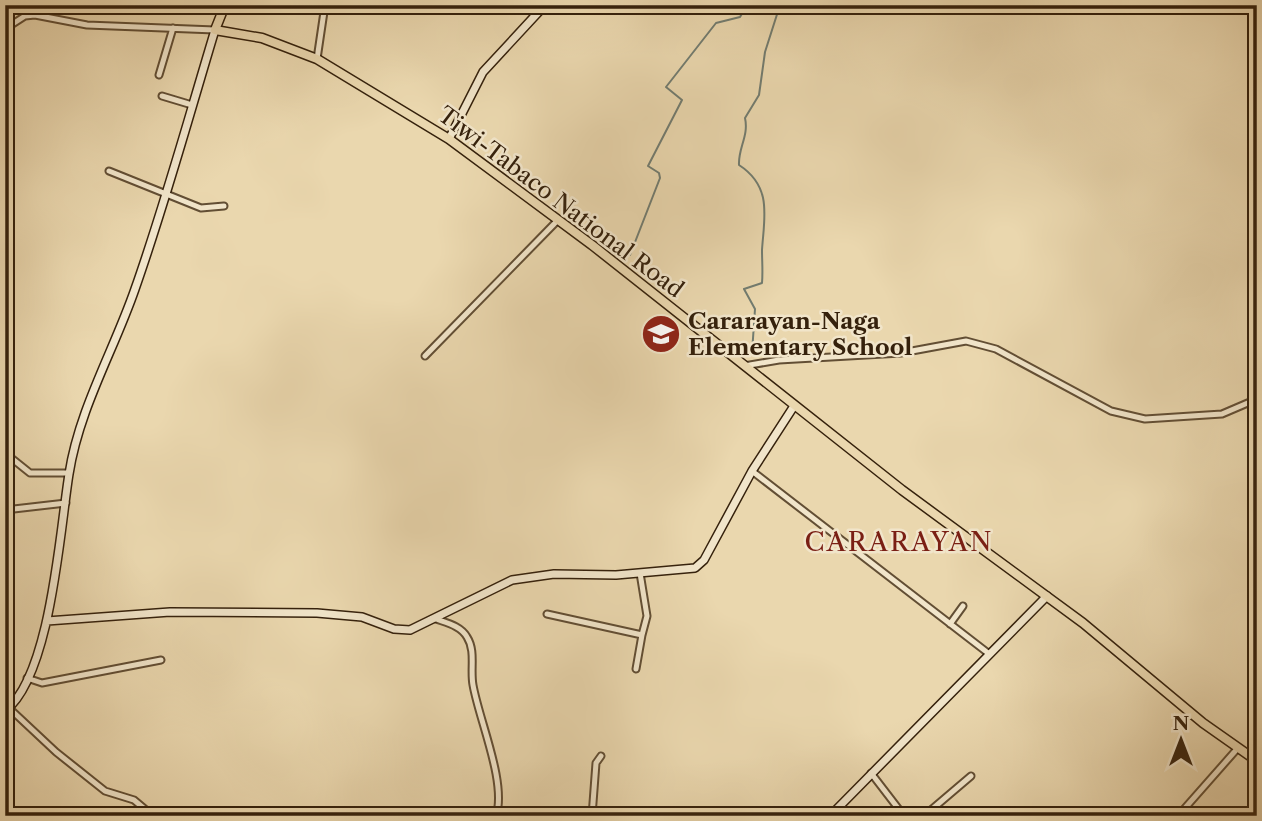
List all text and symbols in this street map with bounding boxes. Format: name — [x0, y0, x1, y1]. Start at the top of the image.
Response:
street label: Tiwi-Tabaco National Road — [433, 101, 689, 303]
place label: Cararayan-Naga Elementary School — [688, 307, 912, 361]
school or university icon: Cararayan-Naga Elementary School — [640, 313, 682, 355]
district label: CARARAYAN — [804, 526, 994, 558]
north arrow — [1146, 706, 1216, 776]
text: N — [1173, 712, 1189, 735]

